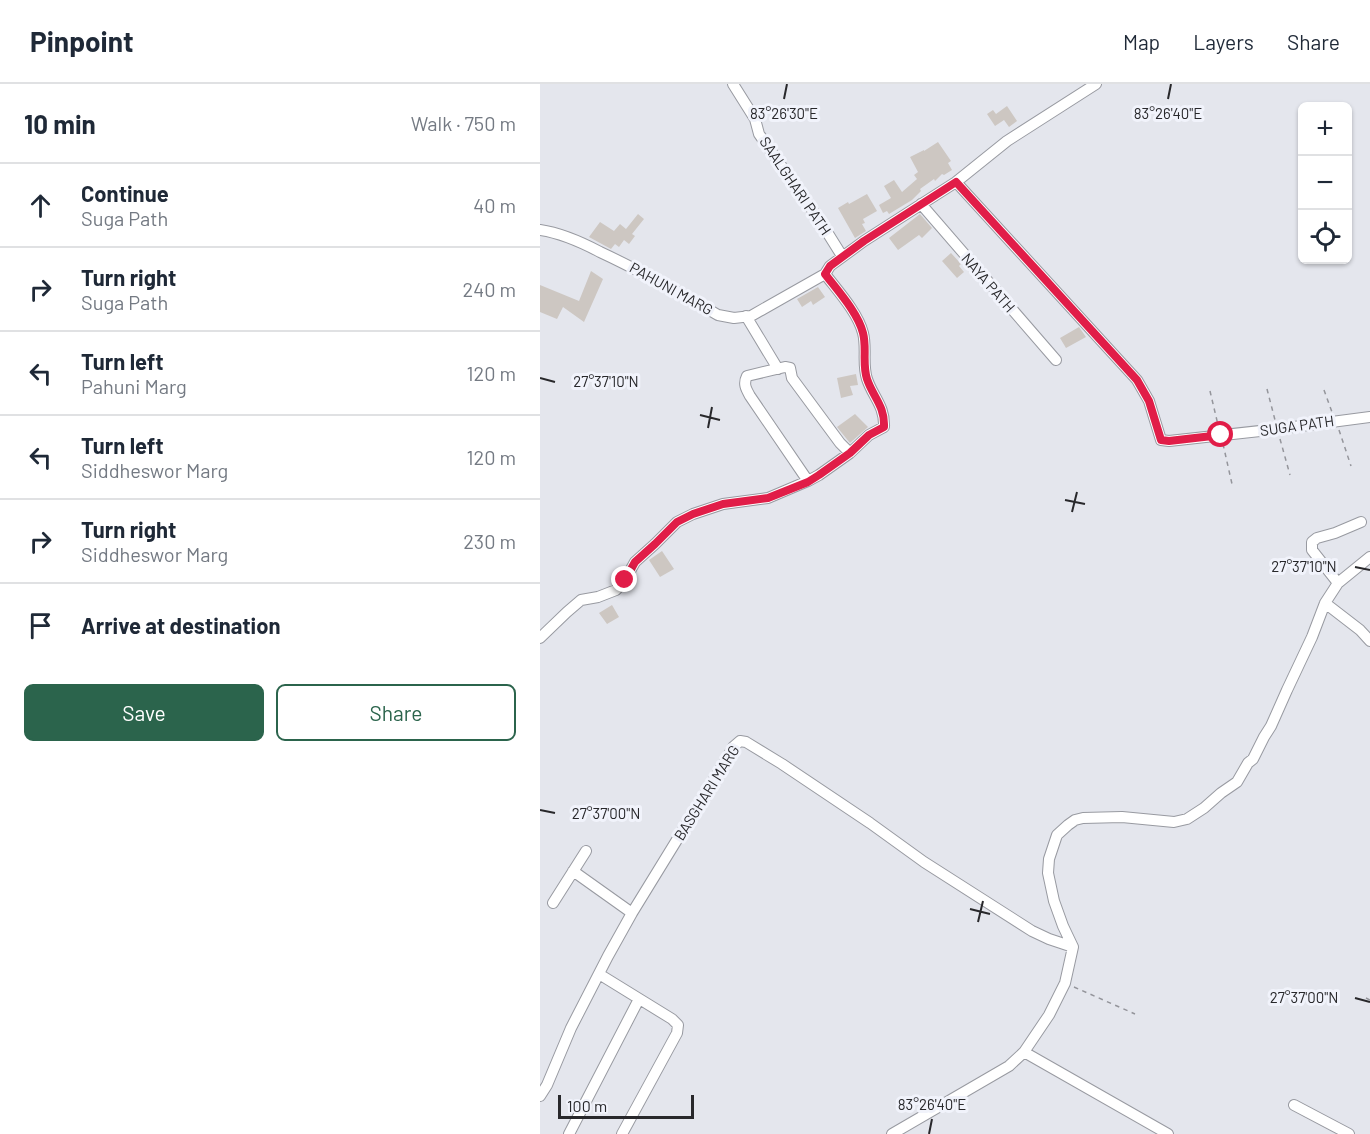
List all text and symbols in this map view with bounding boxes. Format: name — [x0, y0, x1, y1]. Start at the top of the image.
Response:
text: Pinpoint — [30, 24, 134, 58]
text: Map — [1123, 29, 1160, 54]
text: Layers — [1193, 29, 1254, 54]
text: Share — [1287, 29, 1340, 54]
map controls — [1298, 102, 1352, 264]
button: + — [1298, 102, 1352, 156]
text: 83°26'30"E — [750, 104, 818, 122]
text: 83°26'40"E — [1134, 104, 1202, 122]
text: 10 min — [24, 108, 96, 139]
text: Walk · 750 m — [411, 111, 516, 135]
street label: SAALGHARI PATH — [756, 133, 835, 238]
button: − — [1298, 156, 1352, 210]
text: Continue — [81, 180, 169, 206]
icon: ahead — [24, 189, 57, 222]
text: 40 m — [473, 193, 516, 217]
text: Suga Path — [81, 206, 168, 230]
button: locate — [1298, 210, 1352, 264]
street label: NAYA PATH — [958, 249, 1019, 316]
street label: PAHUNI MARG — [627, 258, 716, 318]
text: Turn right — [81, 264, 176, 290]
icon: right — [24, 273, 57, 306]
text: 240 m — [462, 277, 516, 301]
text: Suga Path — [81, 290, 168, 314]
text: Turn left — [81, 348, 164, 374]
icon: left — [24, 357, 57, 390]
text: 120 m — [466, 361, 516, 385]
text: 27°37'10"N — [573, 372, 639, 390]
text: Pahuni Marg — [81, 374, 187, 398]
street label: SUGA PATH — [1259, 411, 1335, 439]
route start — [1207, 421, 1233, 447]
text: Turn left — [81, 432, 164, 458]
icon: left — [24, 441, 57, 474]
text: 120 m — [466, 445, 516, 469]
text: Siddheswor Marg — [81, 458, 228, 482]
text: Turn right — [81, 516, 176, 542]
icon: right — [24, 525, 57, 558]
text: 230 m — [463, 529, 516, 553]
text: Siddheswor Marg — [81, 542, 228, 566]
text: 27°37'10"N — [1271, 557, 1337, 575]
route end — [611, 566, 637, 592]
icon: arrive — [24, 609, 57, 642]
text: Arrive at destination — [81, 612, 280, 638]
button: Save — [24, 684, 264, 741]
button: Share — [276, 684, 516, 741]
street label: BASGHARI MARG — [670, 742, 743, 843]
text: 27°37'00"N — [572, 804, 640, 822]
text: 27°37'00"N — [1270, 988, 1338, 1006]
scale bar — [558, 1092, 694, 1120]
text: 83°26'40"E — [898, 1095, 966, 1113]
text: 100 m — [567, 1096, 607, 1115]

